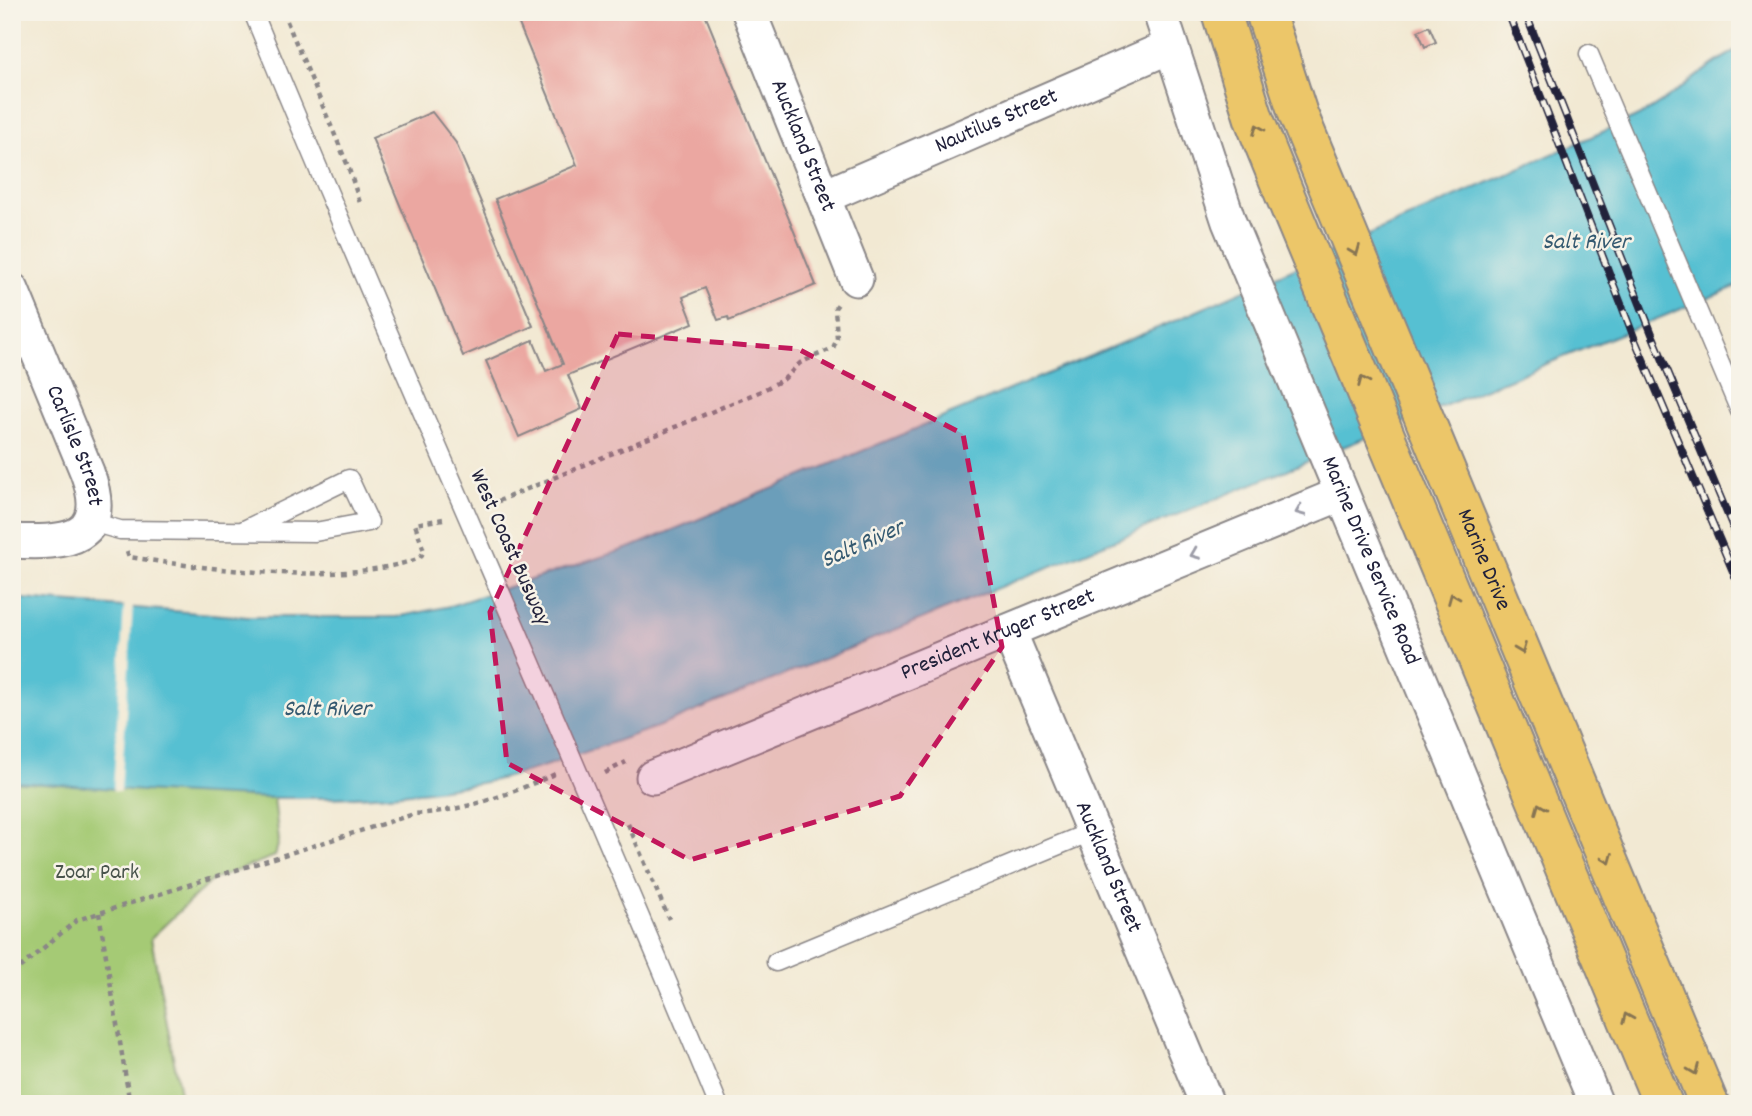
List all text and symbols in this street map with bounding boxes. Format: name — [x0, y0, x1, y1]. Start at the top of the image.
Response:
street label: Auckland Street — [761, 74, 844, 217]
street label: Nautilus Street — [930, 80, 1063, 163]
one-way arrow — [1253, 124, 1267, 136]
water label: Salt River — [1542, 226, 1633, 260]
one-way arrow — [1347, 244, 1361, 256]
one-way arrow — [1357, 376, 1371, 388]
street label: Carlisle Street — [37, 380, 111, 507]
street label: Marine Drive Service Road — [1312, 451, 1428, 670]
street label: West Coast Busway — [460, 465, 559, 632]
one-way arrow — [1294, 503, 1307, 517]
street label: Marine Drive — [1447, 504, 1519, 616]
water label: Salt River — [816, 510, 913, 578]
one-way arrow — [1190, 546, 1202, 560]
street label: President Kruger Street — [896, 580, 1100, 690]
one-way arrow — [1447, 592, 1461, 605]
one-way arrow — [1513, 642, 1527, 654]
water label: Salt River — [283, 693, 374, 727]
street label: Auckland Street — [1066, 796, 1150, 938]
one-way arrow — [1534, 803, 1548, 815]
one-way arrow — [1599, 853, 1613, 865]
park label: Zoar Park — [55, 857, 139, 890]
one-way arrow — [1621, 1013, 1635, 1025]
one-way arrow — [1686, 1063, 1700, 1075]

